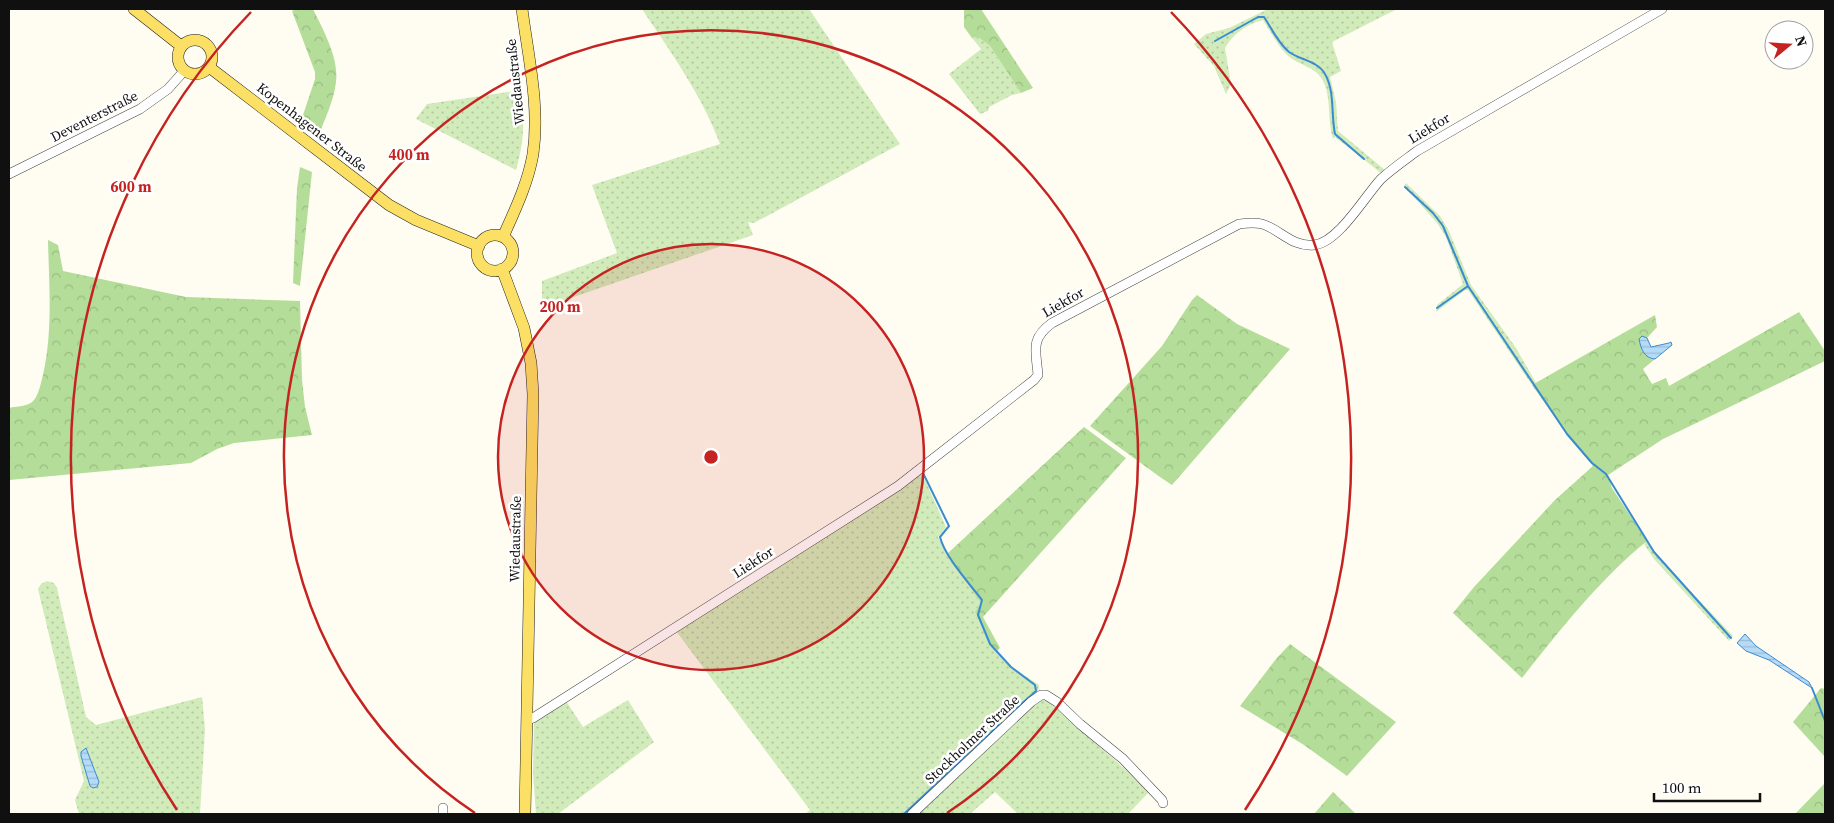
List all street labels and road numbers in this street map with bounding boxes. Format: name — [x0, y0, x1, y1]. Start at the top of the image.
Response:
street label: Wiedaustraße — [501, 38, 529, 126]
street label: Kopenhagener Straße — [253, 78, 371, 176]
street label: Deventerstraße — [47, 85, 141, 147]
street label: Liekfor — [1404, 108, 1454, 148]
street label: Liekfor — [1038, 282, 1088, 322]
street label: Wiedaustraße — [504, 496, 526, 582]
street label: Liekfor — [728, 541, 778, 583]
street label: Stockholmer Straße — [920, 690, 1024, 788]

